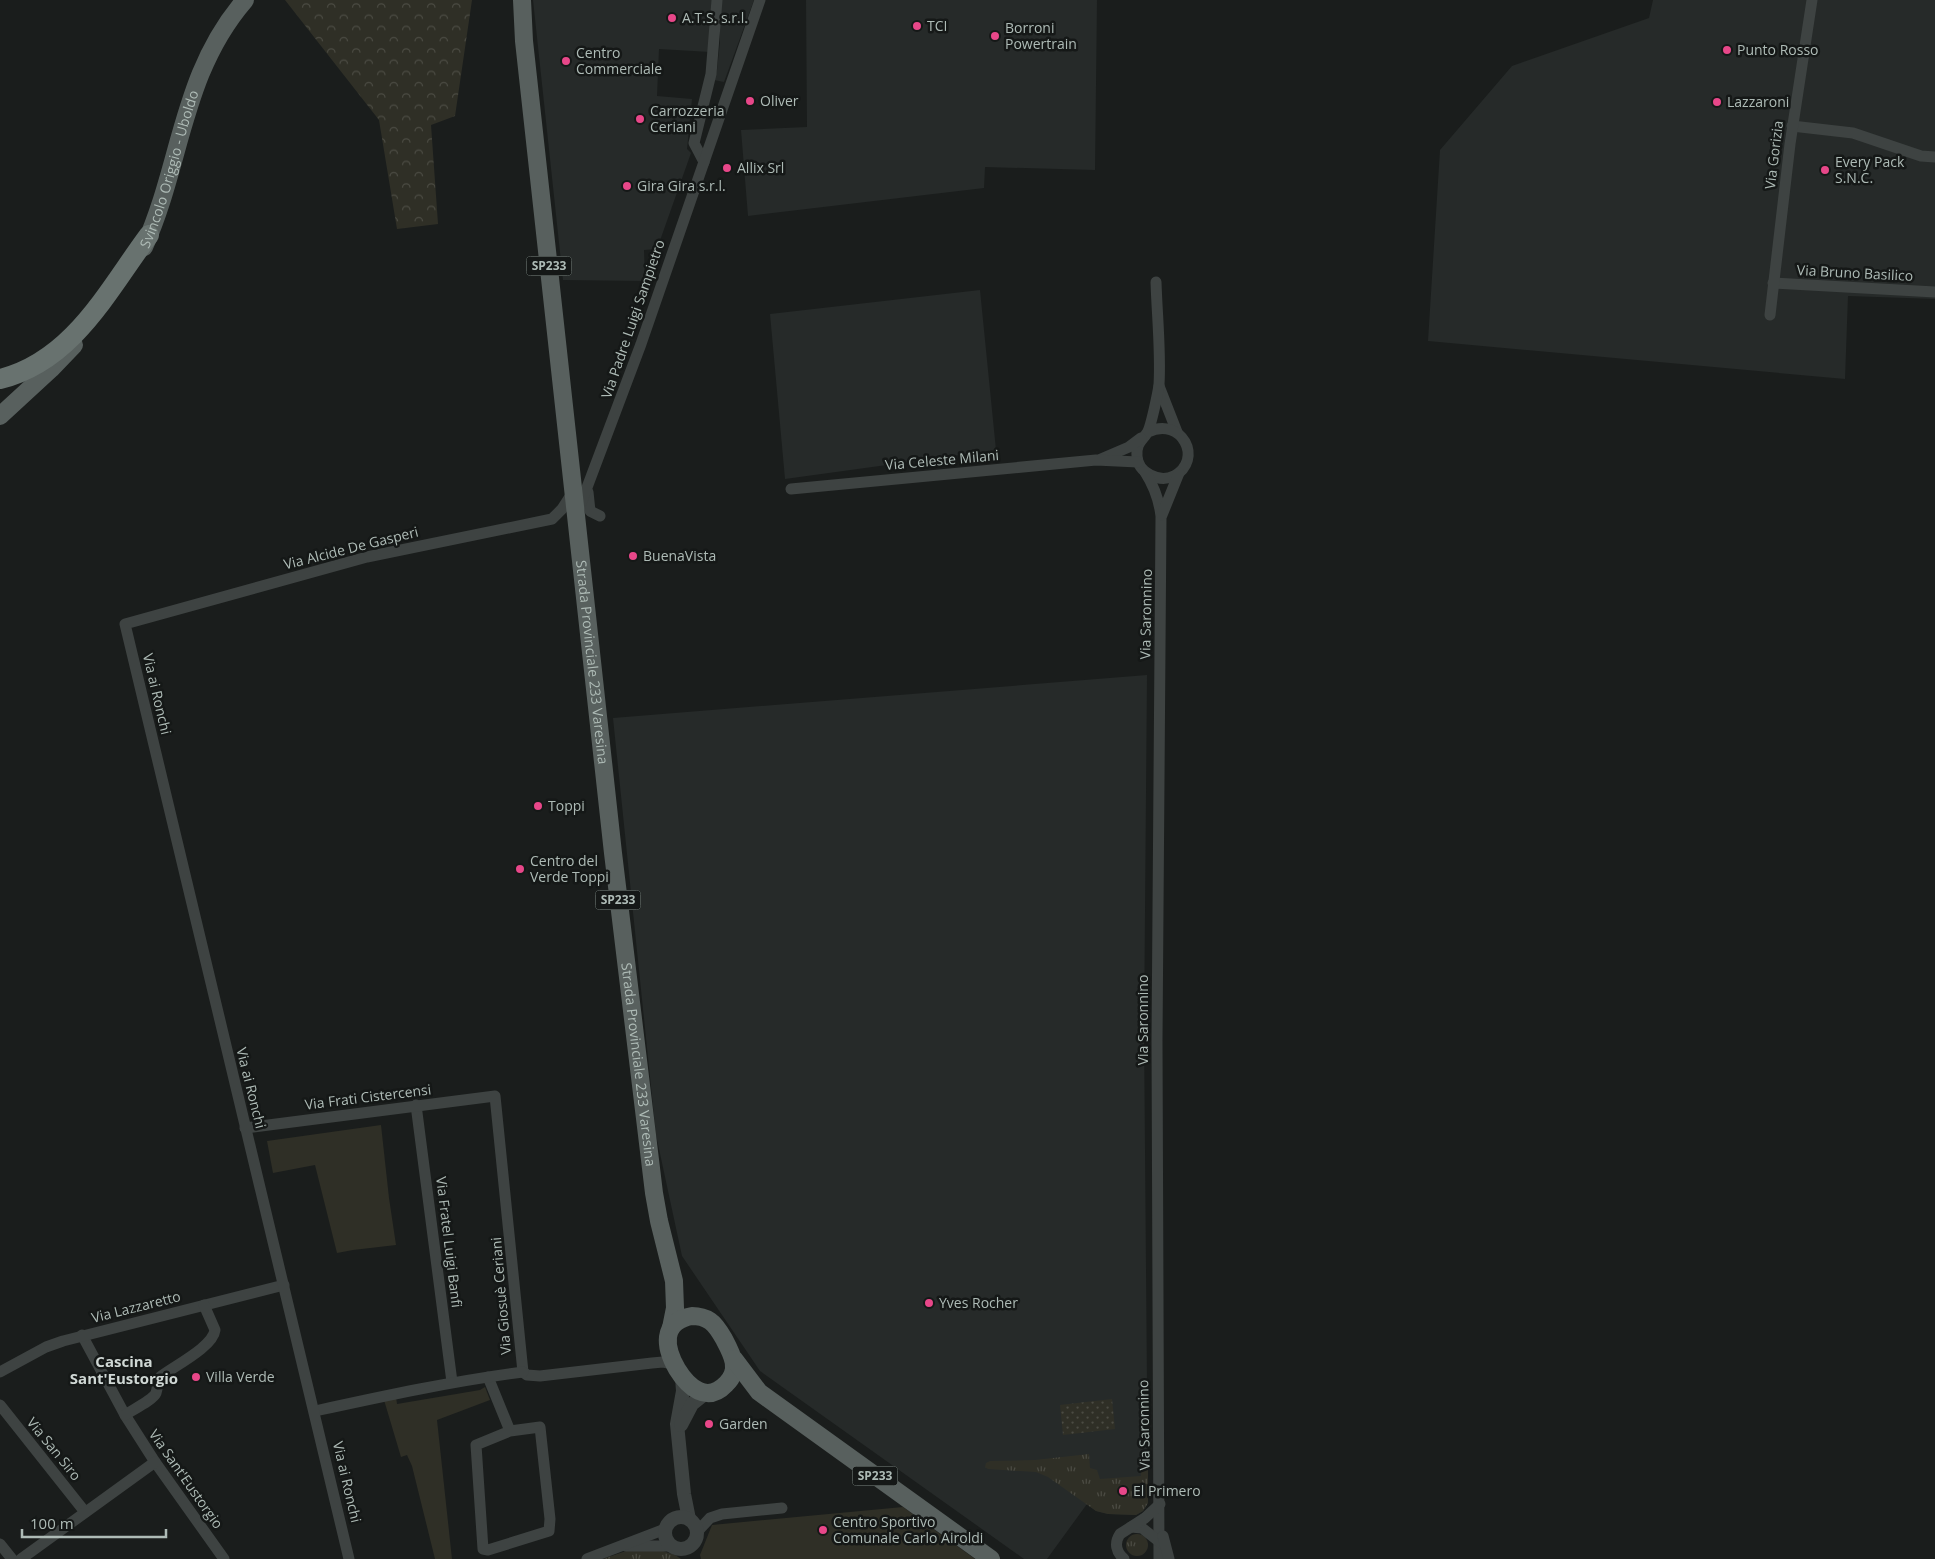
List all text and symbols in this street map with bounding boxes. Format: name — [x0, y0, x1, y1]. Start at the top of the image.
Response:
place label: A.T.S. s.r.l. — [682, 8, 748, 27]
marker: A.T.S. s.r.l. — [666, 12, 678, 24]
place label: TCI — [927, 16, 947, 35]
place label: Borroni Powertrain — [1005, 18, 1077, 53]
marker: TCI — [911, 20, 923, 32]
marker: Borroni Powertrain — [989, 30, 1001, 42]
place label: Punto Rosso — [1737, 40, 1818, 59]
place label: Centro Commerciale — [576, 43, 662, 78]
marker: Punto Rosso — [1721, 44, 1733, 56]
marker: Centro Commerciale — [560, 55, 572, 67]
street label: Svincolo Origgio - Uboldo — [135, 87, 203, 251]
place label: Oliver — [760, 91, 799, 110]
place label: Lazzaroni — [1727, 92, 1789, 111]
marker: Oliver — [744, 95, 756, 107]
marker: Lazzaroni — [1711, 96, 1723, 108]
place label: Carrozzeria Ceriani — [650, 101, 724, 136]
marker: Carrozzeria Ceriani — [634, 113, 646, 125]
street label: Via Gorizia — [1760, 120, 1787, 190]
place label: Every Pack S.N.C. — [1835, 152, 1905, 187]
place label: Allix Srl — [737, 158, 784, 177]
marker: Allix Srl — [721, 162, 733, 174]
marker: Every Pack S.N.C. — [1819, 164, 1831, 176]
place label: Gira Gira s.r.l. — [637, 176, 726, 195]
marker: Gira Gira s.r.l. — [621, 180, 633, 192]
street label: Via Padre Luigi Sampietro — [596, 237, 669, 401]
road number: SP233 — [526, 256, 572, 276]
street label: Via Bruno Basilico — [1796, 260, 1914, 285]
street label: Via Celeste Milani — [884, 445, 1000, 474]
street label: Via Alcide De Gasperi — [282, 522, 420, 573]
place label: BuenaVista — [643, 546, 716, 565]
marker: BuenaVista — [627, 550, 639, 562]
street label: Strada Provinciale 233 Varesina — [572, 559, 613, 765]
street label: Via Saronnino — [1135, 569, 1156, 659]
street label: Via ai Ronchi — [139, 651, 176, 736]
place label: Toppi — [548, 796, 585, 815]
marker: Toppi — [532, 800, 544, 812]
place label: Centro del Verde Toppi — [530, 851, 609, 886]
marker: Centro del Verde Toppi — [514, 863, 526, 875]
road number: SP233 — [596, 890, 640, 910]
street label: Strada Provinciale 233 Varesina — [617, 962, 661, 1167]
street label: Via Saronnino — [1133, 975, 1152, 1065]
street label: Via ai Ronchi — [232, 1045, 271, 1130]
street label: Via Frati Cistercensi — [304, 1079, 432, 1114]
street label: Via Fratel Luigi Banfi — [432, 1175, 467, 1309]
street label: Via Giosuè Ceriani — [486, 1236, 515, 1356]
street label: Via Lazzaretto — [89, 1286, 182, 1327]
place label: Yves Rocher — [939, 1293, 1018, 1312]
marker: Yves Rocher — [923, 1297, 935, 1309]
district label: Cascina Sant'Eustorgio — [70, 1351, 178, 1388]
place label: Villa Verde — [206, 1367, 275, 1386]
marker: Villa Verde — [190, 1371, 202, 1383]
street label: Via Saronnino — [1133, 1380, 1154, 1470]
street label: Via San Siro — [23, 1413, 86, 1484]
place label: Garden — [719, 1414, 768, 1433]
marker: Garden — [703, 1418, 715, 1430]
street label: Via Sant'Eustorgio — [145, 1425, 228, 1532]
street label: Via ai Ronchi — [329, 1439, 366, 1524]
road number: SP233 — [852, 1466, 898, 1485]
place label: El Primero — [1133, 1481, 1201, 1500]
marker: El Primero — [1117, 1485, 1129, 1497]
scale bar — [22, 1506, 166, 1538]
place label: Centro Sportivo Comunale Carlo Airoldi — [833, 1512, 983, 1547]
text: 100 m — [30, 1513, 74, 1533]
marker: Centro Sportivo Comunale Carlo Airoldi — [817, 1524, 829, 1536]

